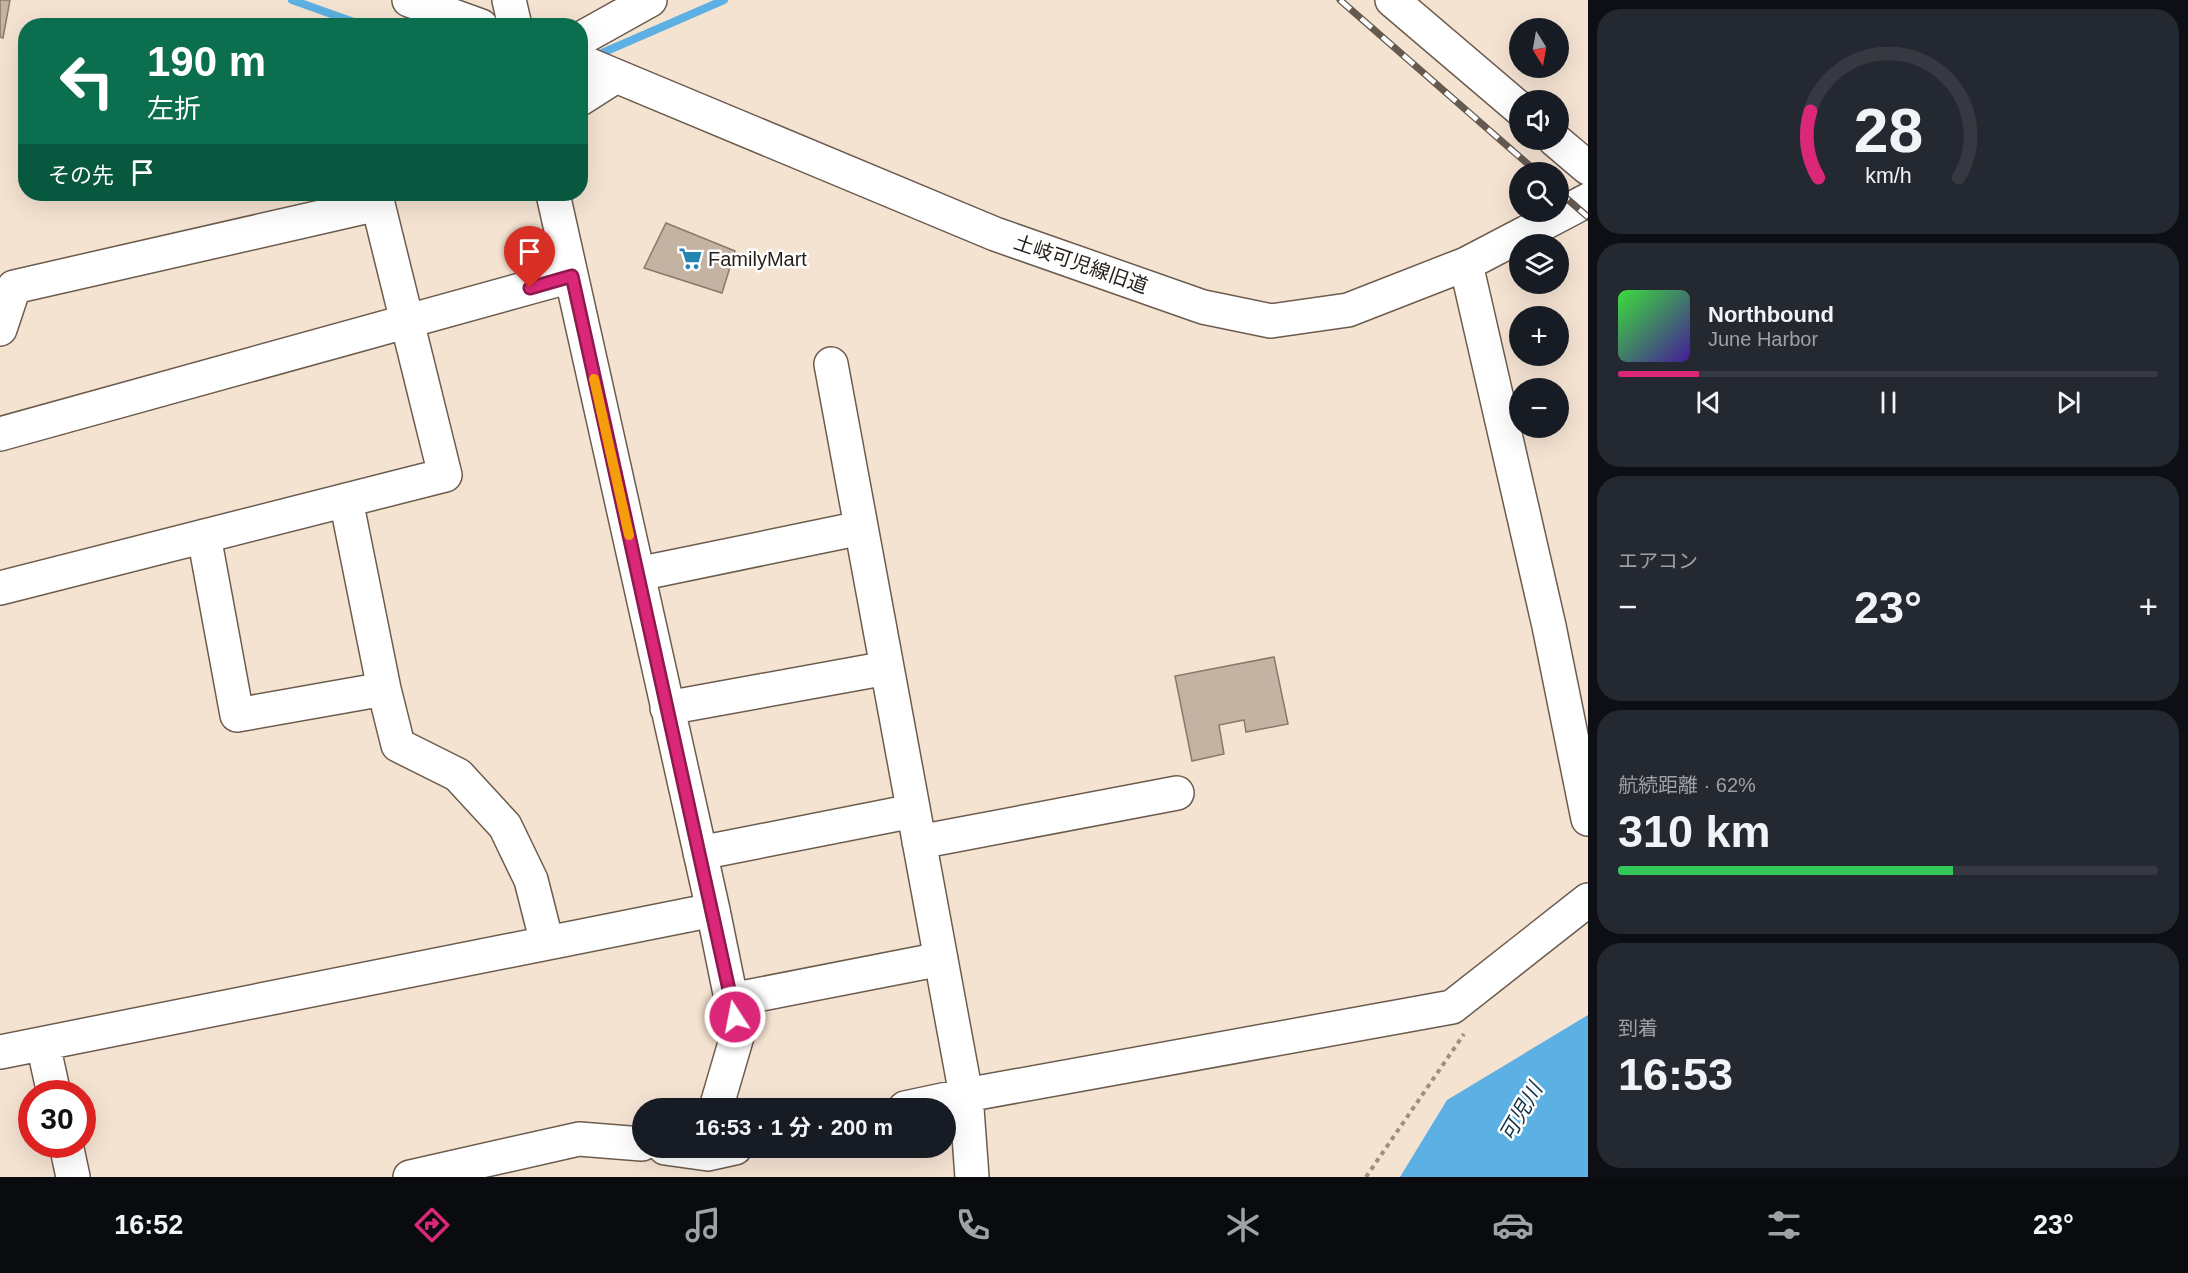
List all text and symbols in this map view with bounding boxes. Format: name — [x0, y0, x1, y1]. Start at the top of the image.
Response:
north arrow — [1509, 18, 1569, 78]
map controls — [1509, 18, 1569, 438]
text: 190 m — [147, 38, 266, 85]
icon: left — [48, 42, 126, 120]
button: sound — [1509, 90, 1569, 150]
text: 左折 — [147, 94, 201, 124]
text: 28 — [1853, 96, 1923, 165]
icon: arrive — [126, 156, 159, 189]
button: search — [1509, 162, 1569, 222]
text: その先 — [48, 163, 114, 188]
text: km/h — [1865, 165, 1911, 189]
pin — [504, 226, 555, 288]
street label: 土岐可児線旧道 — [1011, 231, 1151, 297]
button: layers — [1509, 234, 1569, 294]
icon: arrive — [513, 235, 546, 268]
supermarket icon: FamilyMart — [677, 246, 703, 272]
place label: FamilyMart — [708, 248, 807, 270]
text: Northbound — [1708, 302, 1834, 327]
button: + — [1509, 306, 1569, 366]
text: June Harbor — [1708, 328, 1818, 350]
button: − — [1509, 378, 1569, 438]
icon: previous — [1692, 386, 1725, 419]
icon: pause — [1872, 386, 1905, 419]
icon: next — [2052, 386, 2085, 419]
text: エアコン — [1618, 550, 1698, 572]
text: 23° — [1854, 582, 1922, 633]
text: − — [1618, 588, 1637, 625]
text: + — [2139, 588, 2158, 625]
text: 航続距離 · 62% — [1618, 774, 1756, 796]
text: 310 km — [1618, 806, 1771, 857]
position arrow — [703, 985, 767, 1049]
text: 到着 — [1618, 1017, 1658, 1039]
text: 16:53 — [1618, 1049, 1733, 1100]
water label: 可児川 — [1495, 1077, 1547, 1145]
speed limit sign: 30 — [18, 1080, 96, 1158]
text: 16:53 · 1 分 · 200 m — [695, 1115, 893, 1140]
icon: directions — [411, 1204, 453, 1246]
icon: music — [682, 1204, 724, 1246]
icon: phone — [952, 1204, 994, 1246]
icon: climate — [1222, 1204, 1264, 1246]
icon: car — [1492, 1204, 1534, 1246]
icon: filters — [1763, 1204, 1805, 1246]
text: 16:52 — [114, 1210, 183, 1240]
text: 23° — [2033, 1210, 2074, 1240]

